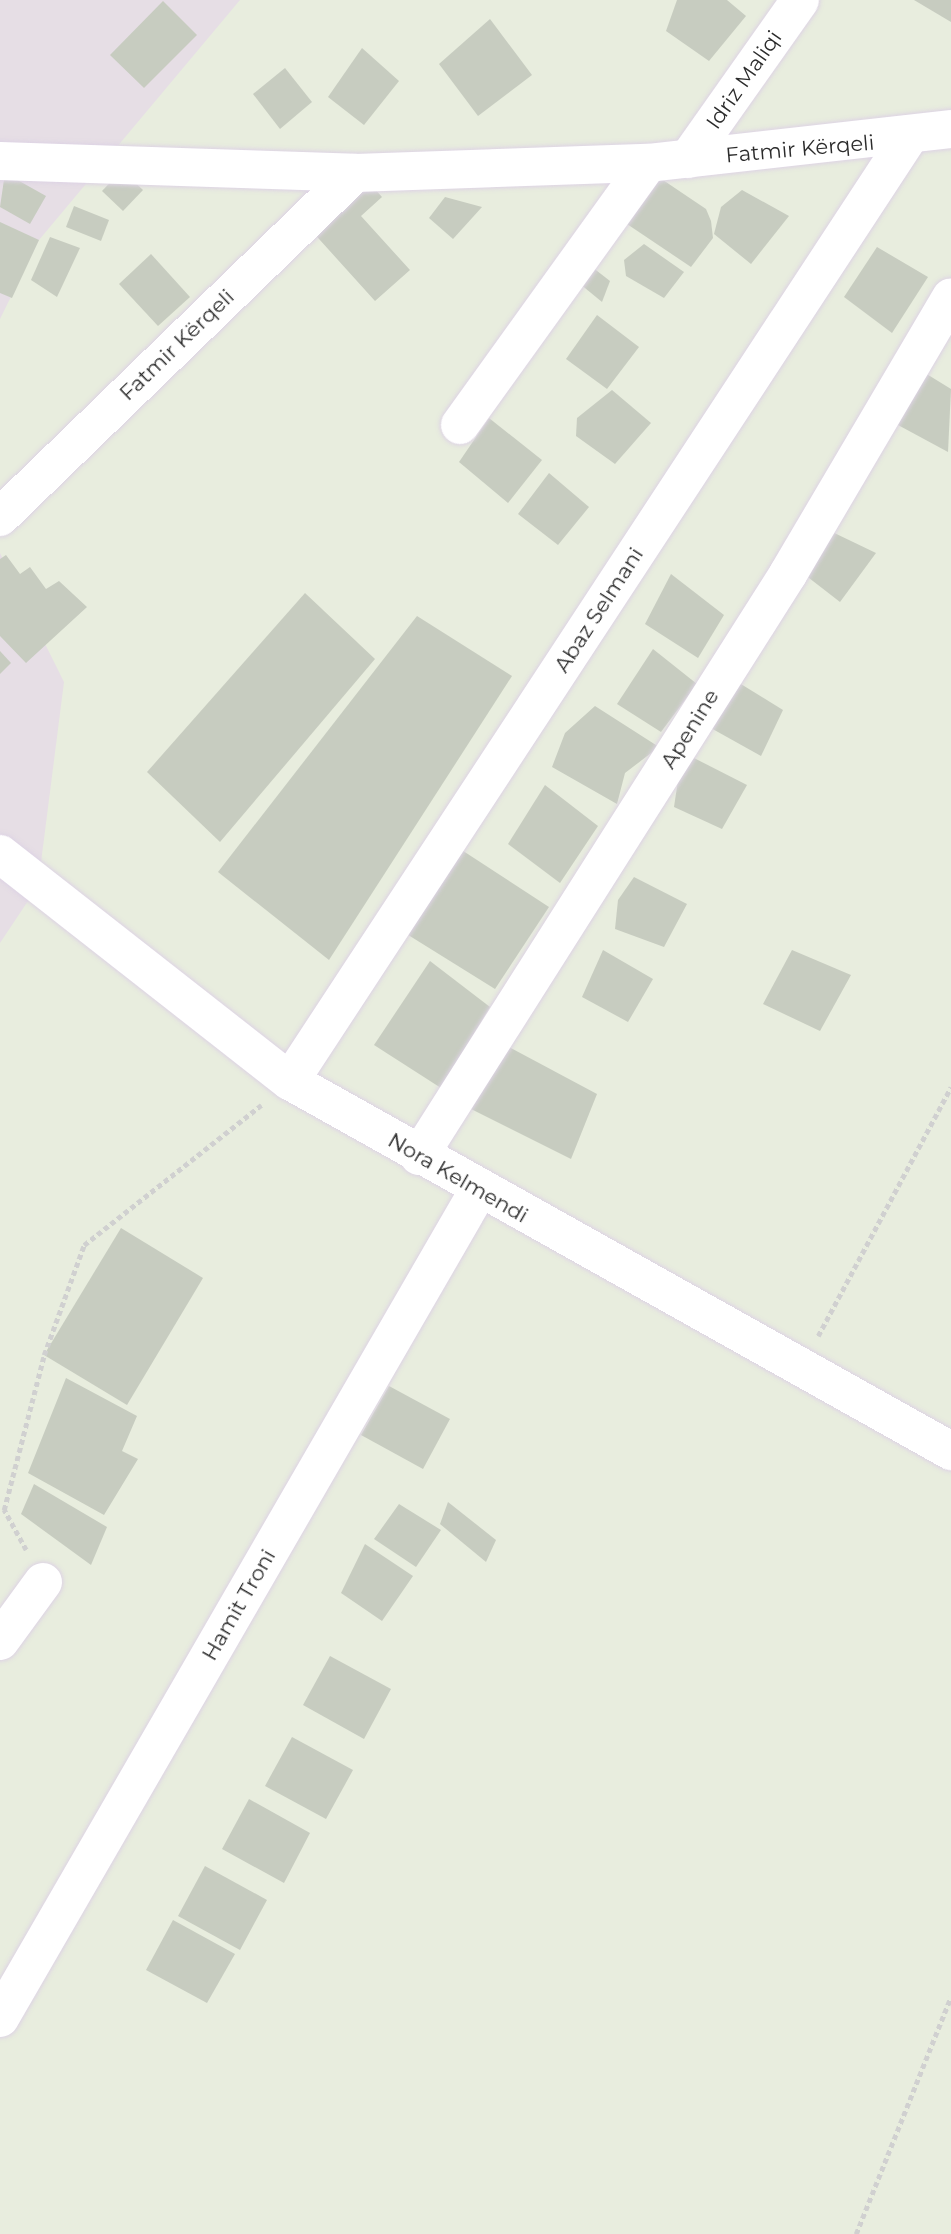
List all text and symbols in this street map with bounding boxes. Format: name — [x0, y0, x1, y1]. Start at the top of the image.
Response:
street label: Idriz Maliqi — [701, 26, 787, 134]
street label: Fatmir Kërqeli — [725, 130, 875, 168]
street label: Fatmir Kërqeli — [115, 284, 239, 406]
street label: Abaz Selmani — [549, 543, 649, 677]
street label: Apenine — [656, 685, 724, 773]
street label: Nora Kelmendi — [383, 1128, 533, 1228]
street label: Hamit Troni — [197, 1545, 281, 1665]

